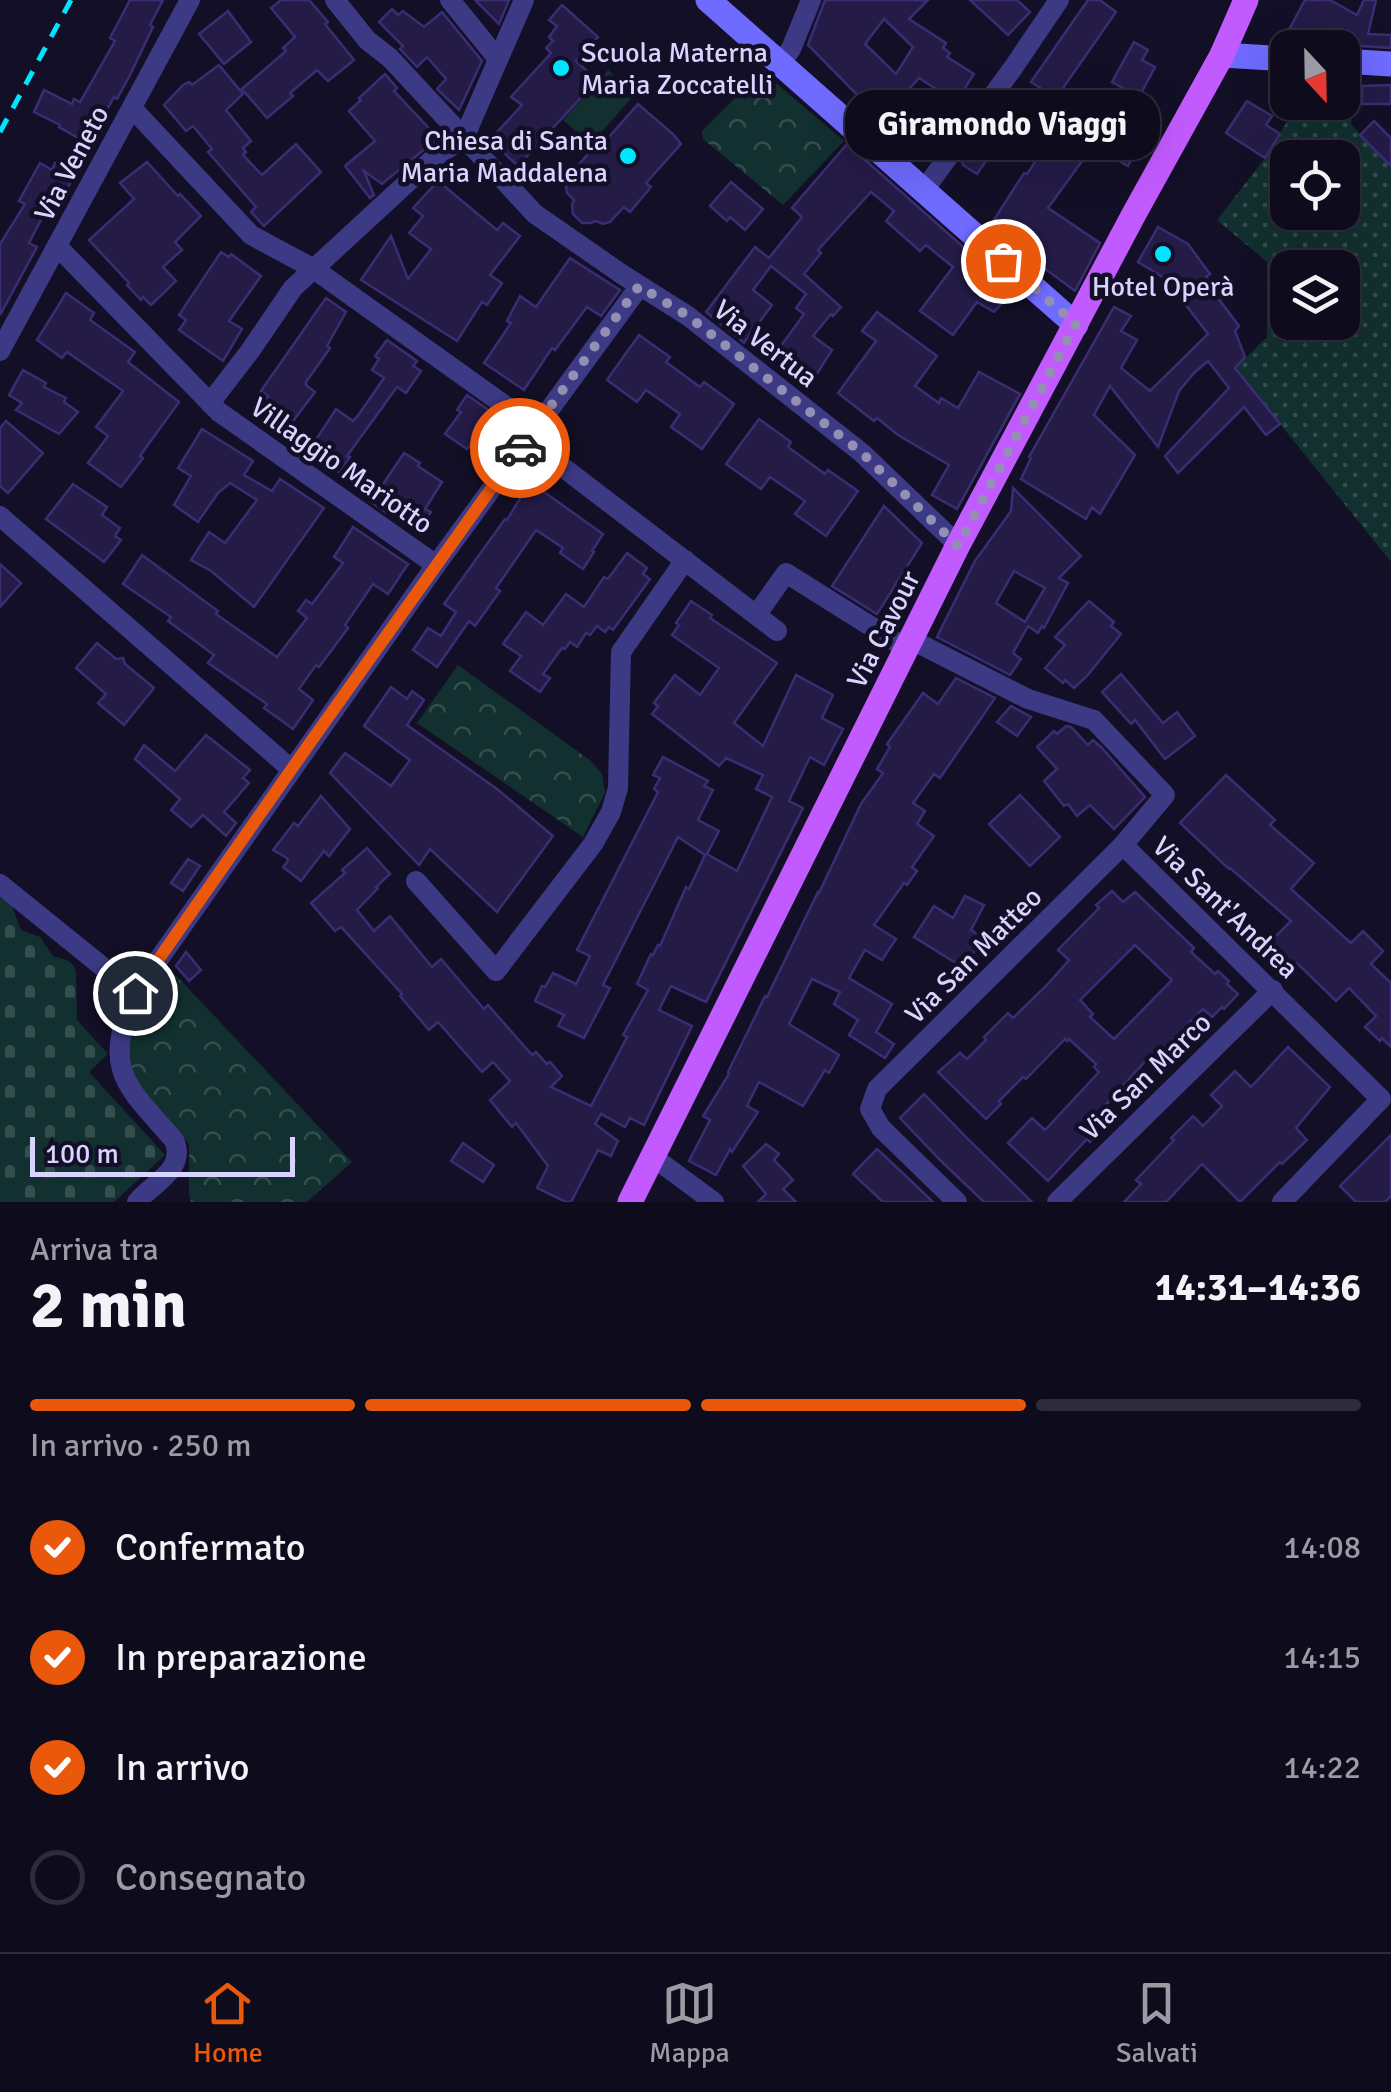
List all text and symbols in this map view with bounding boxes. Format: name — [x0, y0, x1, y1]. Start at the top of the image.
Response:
north arrow — [1270, 30, 1360, 120]
map controls — [1270, 30, 1360, 340]
place label: Scuola Materna Maria Zoccatelli — [581, 36, 773, 102]
marker: Scuola Materna Maria Zoccatelli — [550, 57, 572, 79]
callout: Giramondo Viaggi — [846, 91, 1160, 161]
street label: Via Veneto — [27, 100, 116, 227]
text: Giramondo Viaggi — [878, 105, 1127, 144]
place label: Chiesa di Santa Maria Maddalena — [400, 124, 608, 190]
button: locate — [1270, 140, 1360, 230]
marker: Chiesa di Santa Maria Maddalena — [617, 145, 639, 167]
pin — [961, 219, 1046, 304]
icon: bag — [976, 234, 1031, 289]
marker: Hotel Operà — [1152, 243, 1174, 265]
button: layers — [1270, 250, 1360, 340]
place label: Hotel Operà — [1092, 270, 1234, 304]
street label: Via Vertua — [706, 293, 824, 395]
street label: Villaggio Mariotto — [244, 390, 439, 541]
courier — [470, 398, 570, 498]
icon: car — [493, 421, 548, 476]
street label: Via Cavour — [840, 565, 928, 694]
street label: Via Sant'Andrea — [1145, 830, 1305, 986]
street label: Via San Matteo — [898, 880, 1049, 1031]
pin — [93, 951, 178, 1036]
icon: home — [108, 966, 163, 1021]
street label: Via San Marco — [1073, 1006, 1218, 1148]
scale bar — [30, 1132, 295, 1176]
text: 100 m — [45, 1137, 119, 1171]
text: Arriva tra — [30, 1230, 159, 1269]
text: 14:31–14:36 — [1155, 1264, 1361, 1311]
text: 2 min — [30, 1266, 187, 1346]
text: In arrivo · 250 m — [30, 1426, 252, 1465]
icon: check — [30, 1520, 85, 1575]
text: Confermato — [115, 1524, 305, 1571]
text: 14:08 — [1283, 1528, 1361, 1567]
icon: check — [30, 1630, 85, 1685]
text: In preparazione — [115, 1634, 367, 1681]
text: 14:15 — [1283, 1638, 1361, 1677]
icon: check — [30, 1740, 85, 1795]
text: In arrivo — [115, 1744, 250, 1791]
text: 14:22 — [1283, 1748, 1361, 1787]
text: Consegnato — [115, 1854, 306, 1901]
tab: Home — [193, 1976, 263, 2070]
tab: Mappa — [649, 1976, 730, 2070]
tab: Salvati — [1116, 1976, 1198, 2070]

